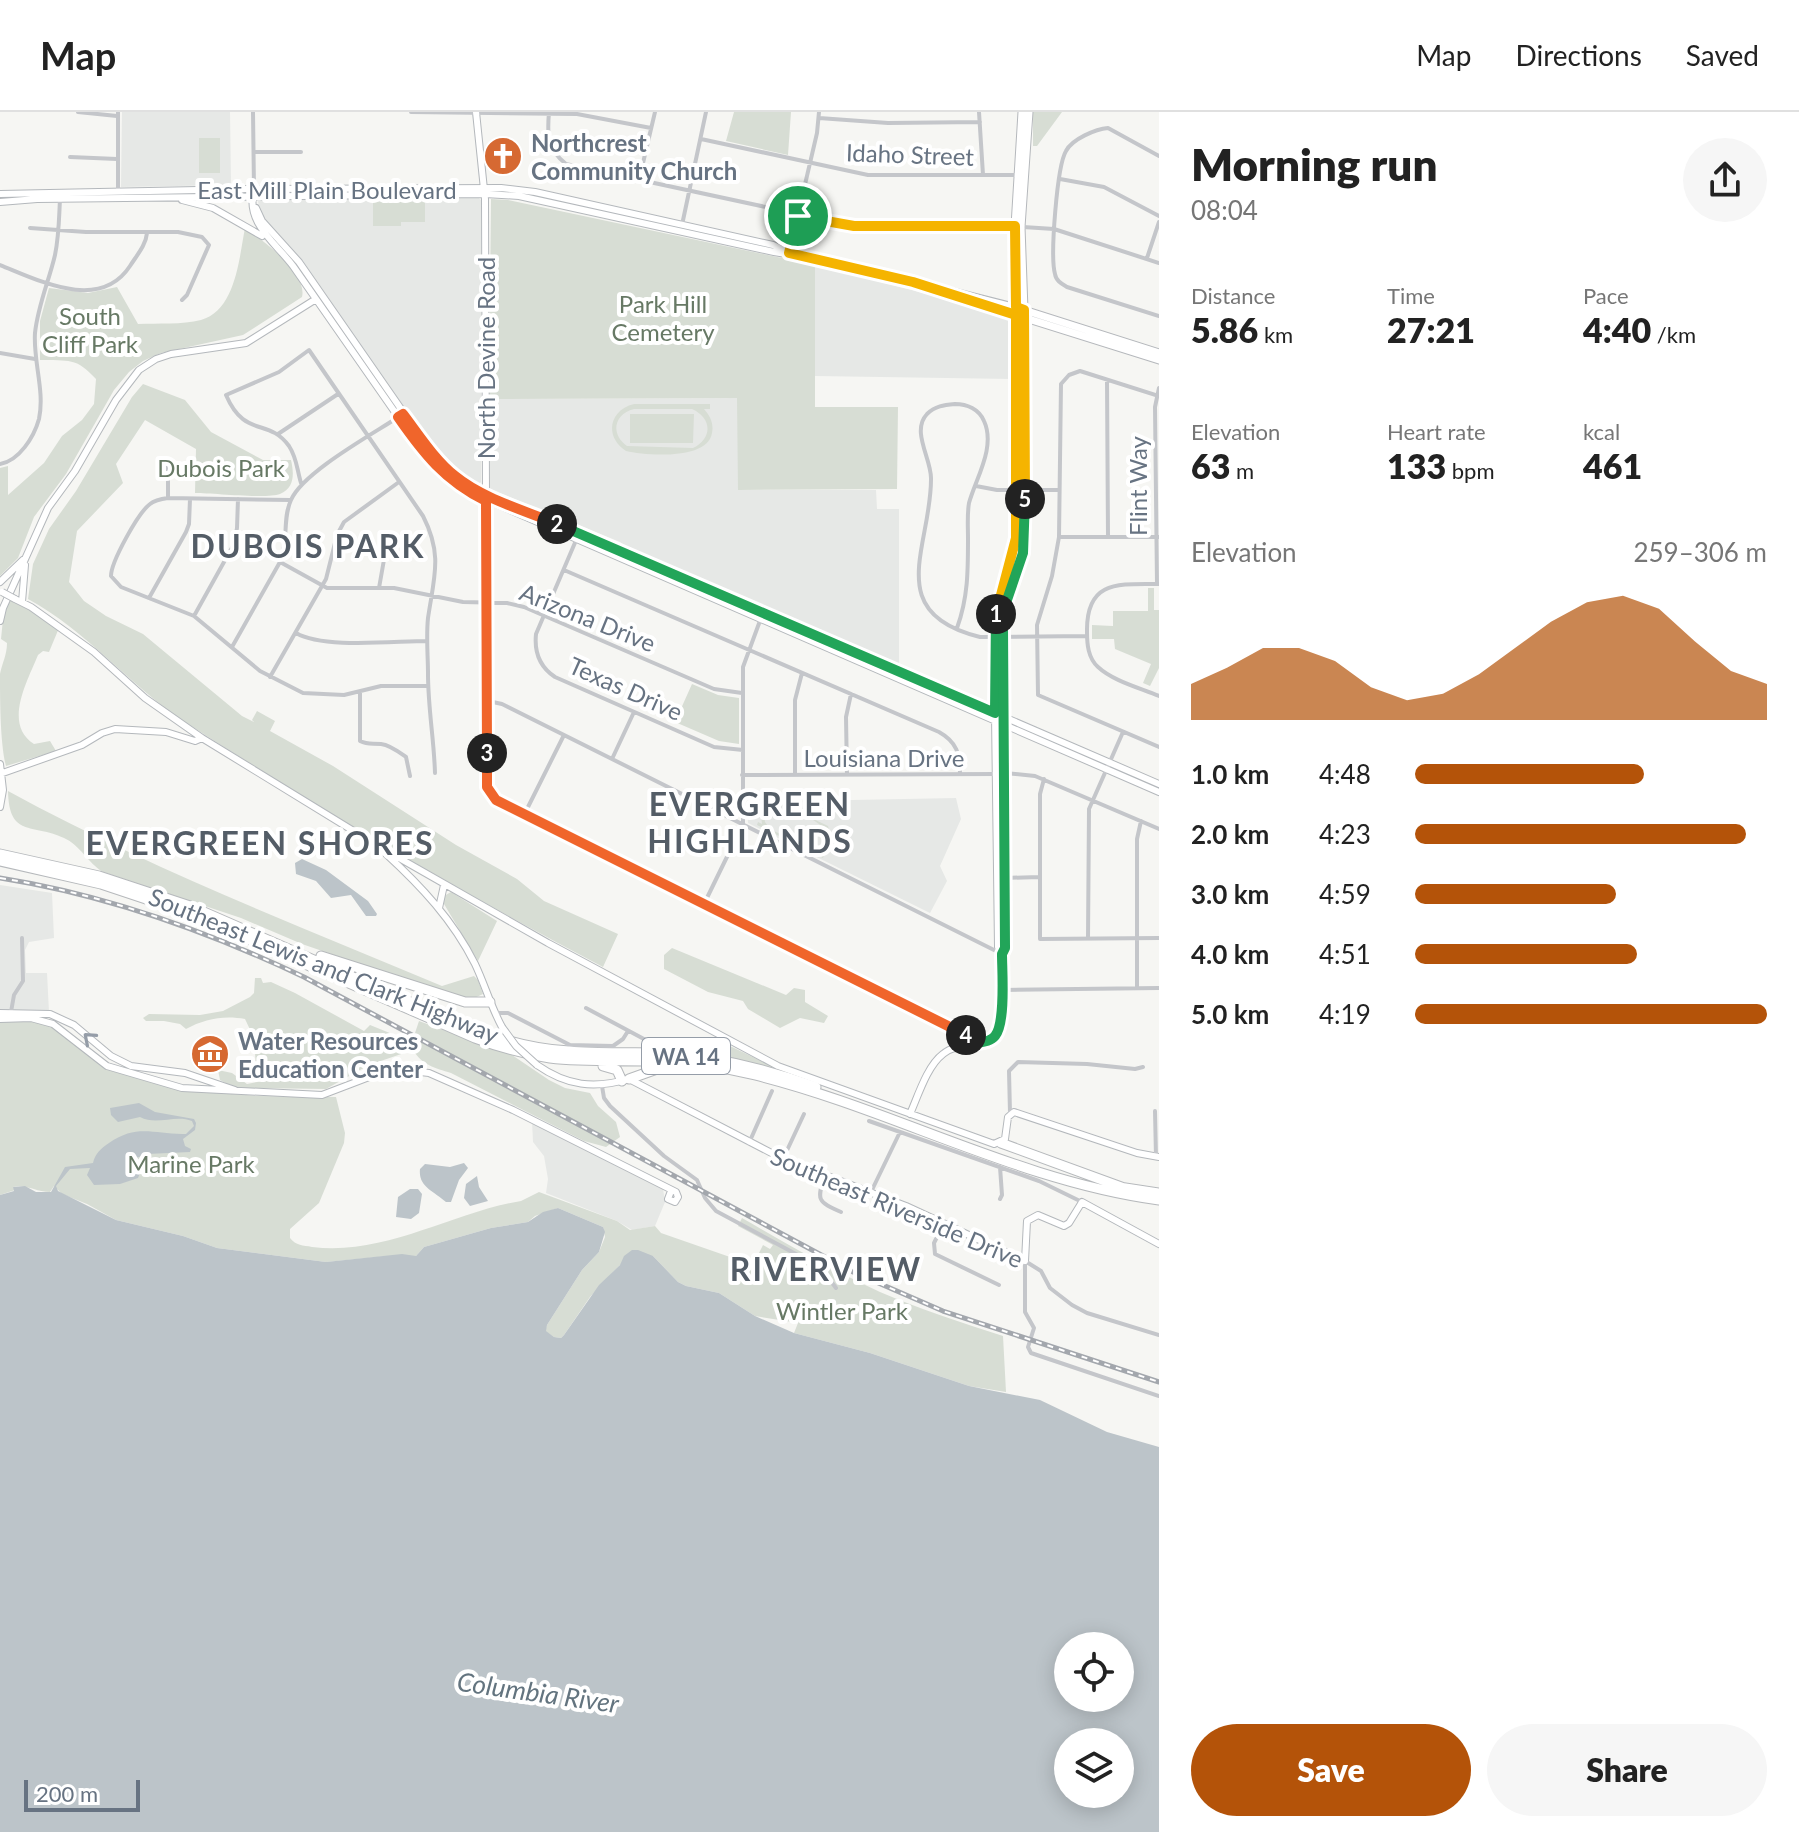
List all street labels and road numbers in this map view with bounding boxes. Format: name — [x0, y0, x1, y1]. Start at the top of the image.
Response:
street label: Idaho Street — [845, 137, 975, 171]
street label: East Mill Plain Boulevard — [197, 175, 457, 204]
street label: North Devine Road — [471, 257, 500, 459]
street label: Flint Way — [1123, 435, 1152, 536]
street label: Arizona Drive — [516, 577, 660, 657]
street label: Texas Drive — [565, 650, 687, 726]
street label: Louisiana Drive — [804, 743, 964, 772]
street label: Southeast Lewis and Clark Highway — [145, 881, 504, 1049]
road number: WA 14 — [642, 1038, 730, 1074]
street label: Southeast Riverside Drive — [766, 1141, 1028, 1273]

